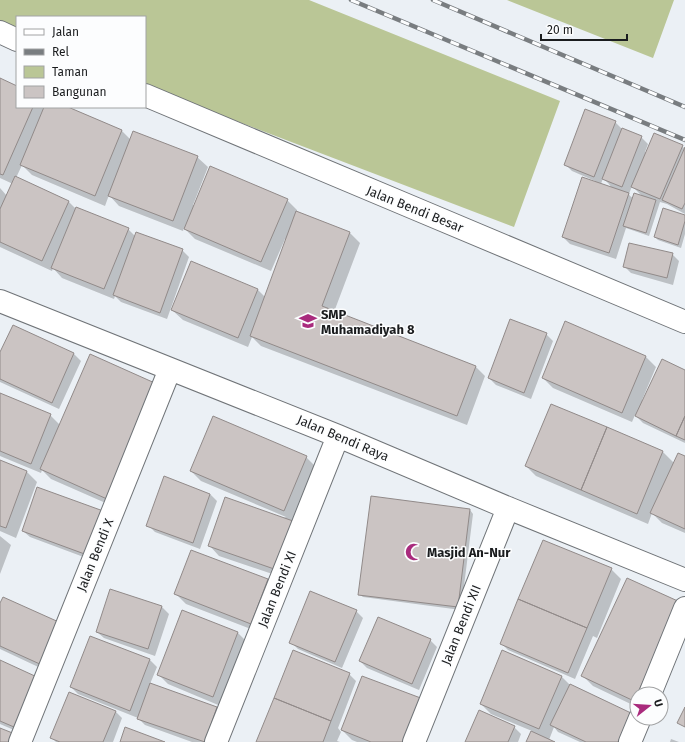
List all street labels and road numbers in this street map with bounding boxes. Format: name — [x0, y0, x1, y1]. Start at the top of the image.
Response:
street label: Jalan Bendi Besar — [364, 183, 466, 235]
street label: Jalan Bendi Raya — [295, 412, 391, 464]
street label: Jalan Bendi X — [74, 516, 116, 594]
street label: Jalan Bendi XI — [255, 549, 299, 629]
street label: Jalan Bendi XII — [438, 583, 484, 667]

